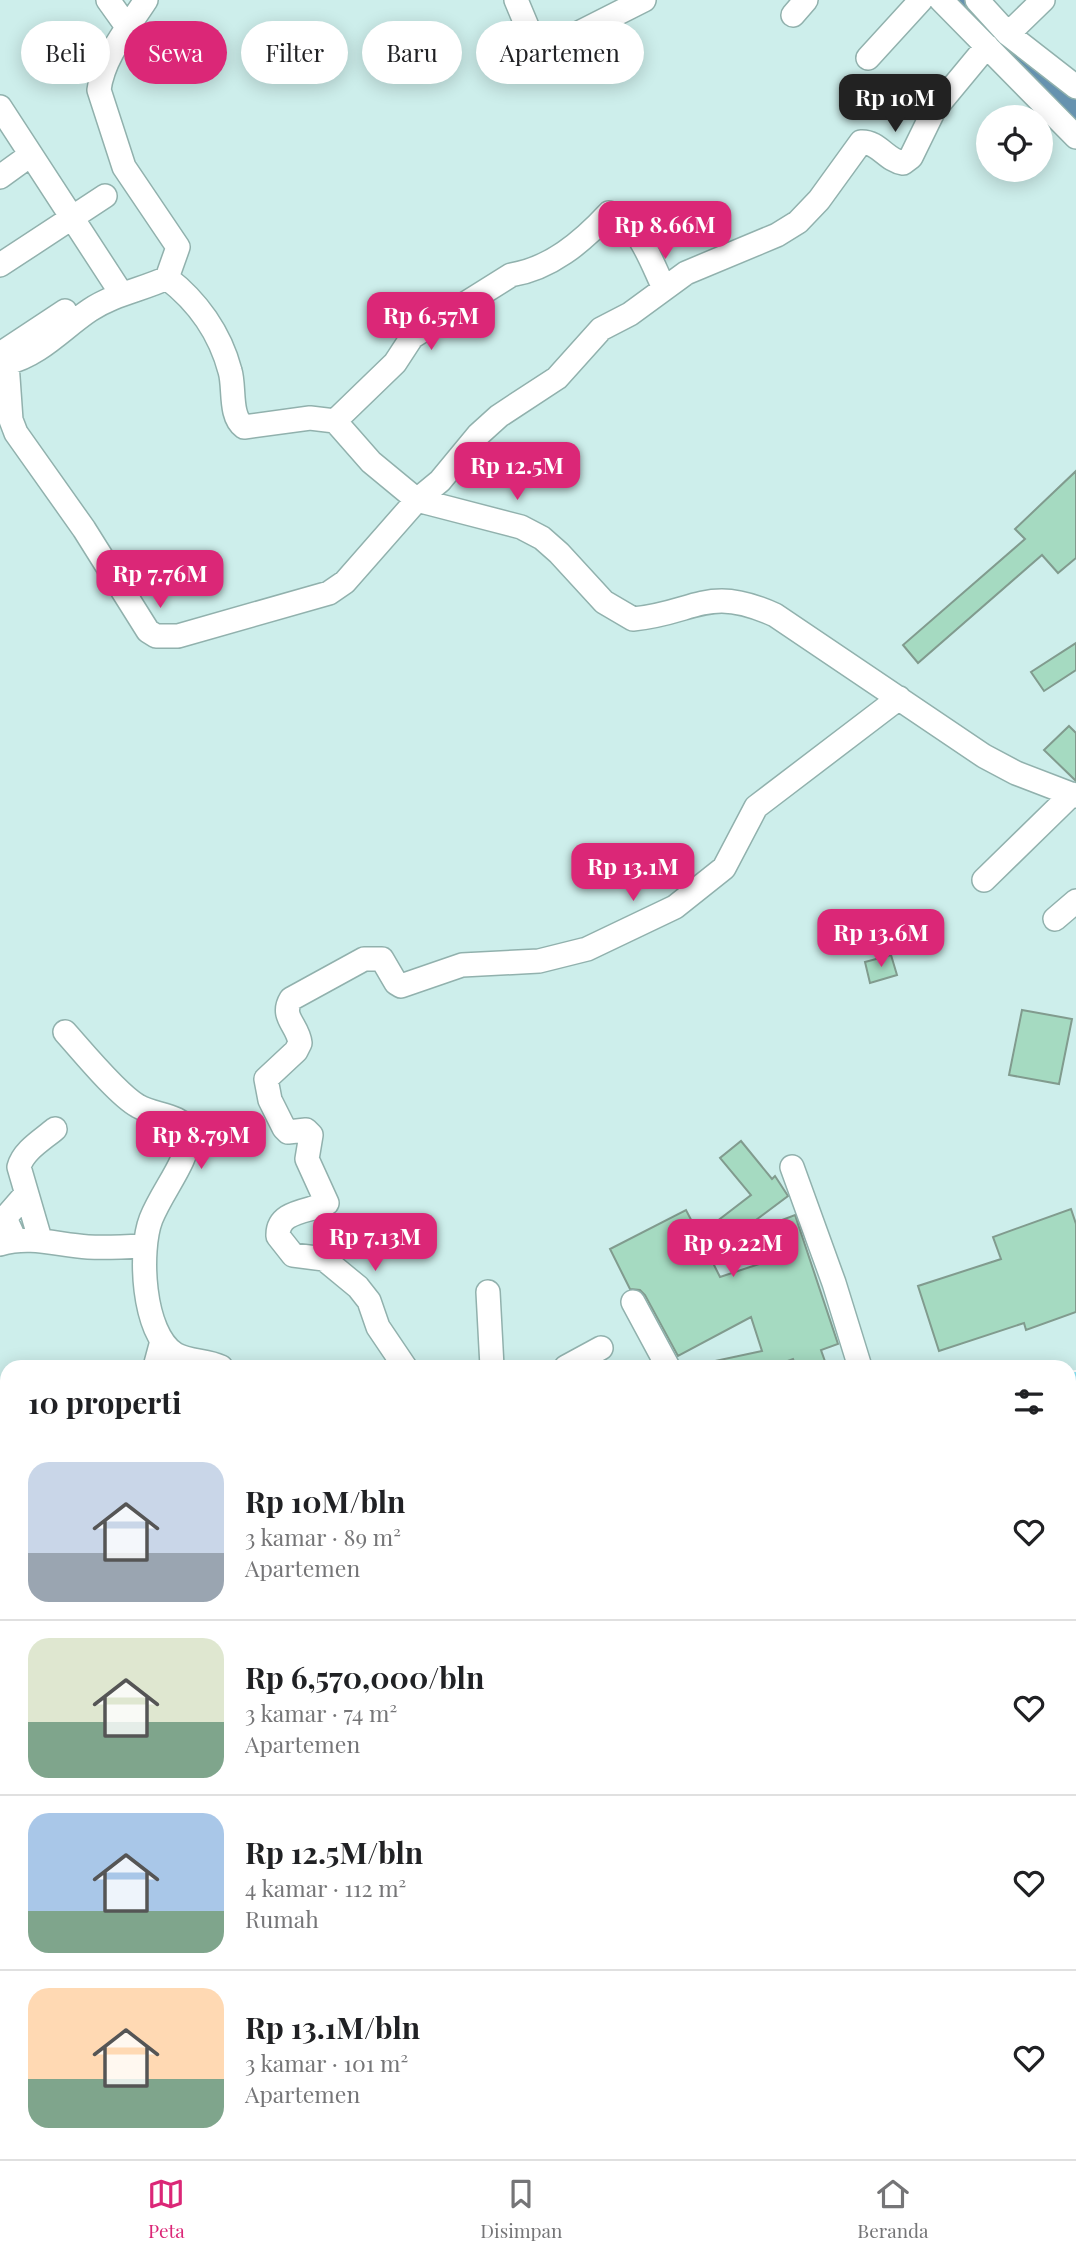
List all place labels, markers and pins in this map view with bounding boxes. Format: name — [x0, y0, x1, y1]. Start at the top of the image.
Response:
pin: Rp 10M — [838, 74, 952, 134]
pin: Rp 8.66M — [593, 202, 737, 261]
pin: Rp 6.57M — [359, 292, 503, 352]
pin: Rp 12.5M — [445, 442, 589, 502]
pin: Rp 7.76M — [88, 550, 232, 610]
pin: Rp 13.1M — [561, 844, 705, 903]
pin: Rp 13.6M — [809, 909, 953, 969]
pin: Rp 8.79M — [129, 1112, 273, 1171]
pin: Rp 7.13M — [303, 1214, 447, 1273]
pin: Rp 9.22M — [661, 1220, 805, 1279]

